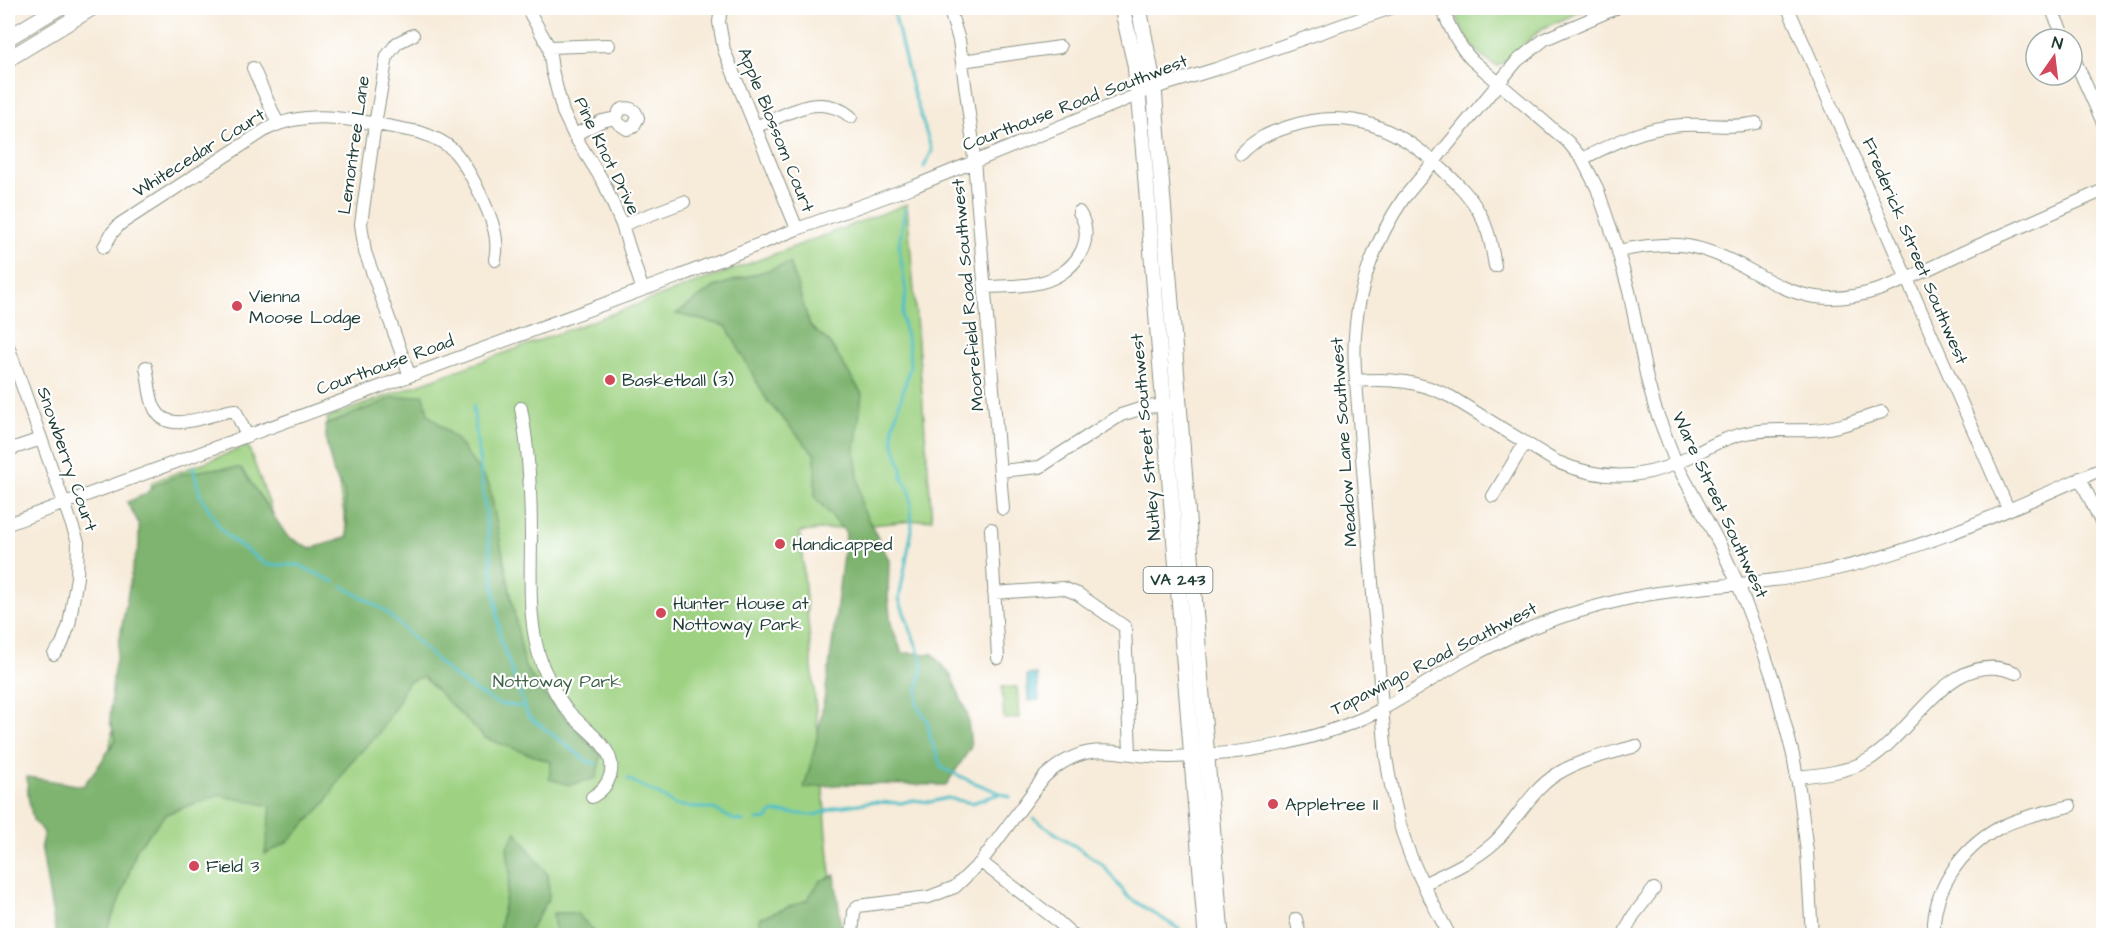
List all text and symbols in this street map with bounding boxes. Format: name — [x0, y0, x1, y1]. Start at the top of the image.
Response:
north arrow — [2024, 27, 2084, 87]
text: N — [2050, 32, 2065, 55]
street label: Apple Blossom Court — [731, 44, 821, 217]
street label: Courthouse Road Southwest — [959, 48, 1192, 158]
street label: Lemontree Lane — [332, 74, 376, 216]
street label: Pine Knot Drive — [568, 93, 646, 219]
street label: Whitecedar Court — [128, 102, 270, 204]
street label: Frederick Street Southwest — [1856, 134, 1974, 369]
street label: Moorefield Road Southwest — [945, 177, 991, 412]
place label: Vienna Moose Lodge — [249, 284, 361, 331]
marker: Vienna Moose Lodge — [230, 299, 244, 313]
street label: Courthouse Road — [313, 329, 457, 401]
street label: Nutley Street Southwest — [1124, 332, 1169, 542]
street label: Meadow Lane Southwest — [1324, 336, 1364, 548]
place label: Basketball (3) — [622, 368, 734, 393]
marker: Basketball (3) — [603, 373, 617, 387]
street label: Snowberry Court — [30, 383, 104, 536]
street label: Ware Street Southwest — [1666, 408, 1775, 603]
place label: Handicapped — [792, 532, 893, 557]
marker: Handicapped — [773, 537, 787, 551]
road number: VA 243 — [1144, 567, 1212, 593]
place label: Hunter House at Nottoway Park — [673, 591, 809, 638]
street label: Tapawingo Road Southwest — [1326, 596, 1543, 723]
marker: Hunter House at Nottoway Park — [654, 606, 668, 620]
park label: Nottoway Park — [493, 669, 621, 695]
place label: Appletree II — [1285, 792, 1378, 817]
marker: Appletree II — [1266, 797, 1280, 811]
place label: Field 3 — [206, 854, 259, 879]
marker: Field 3 — [187, 859, 201, 873]

